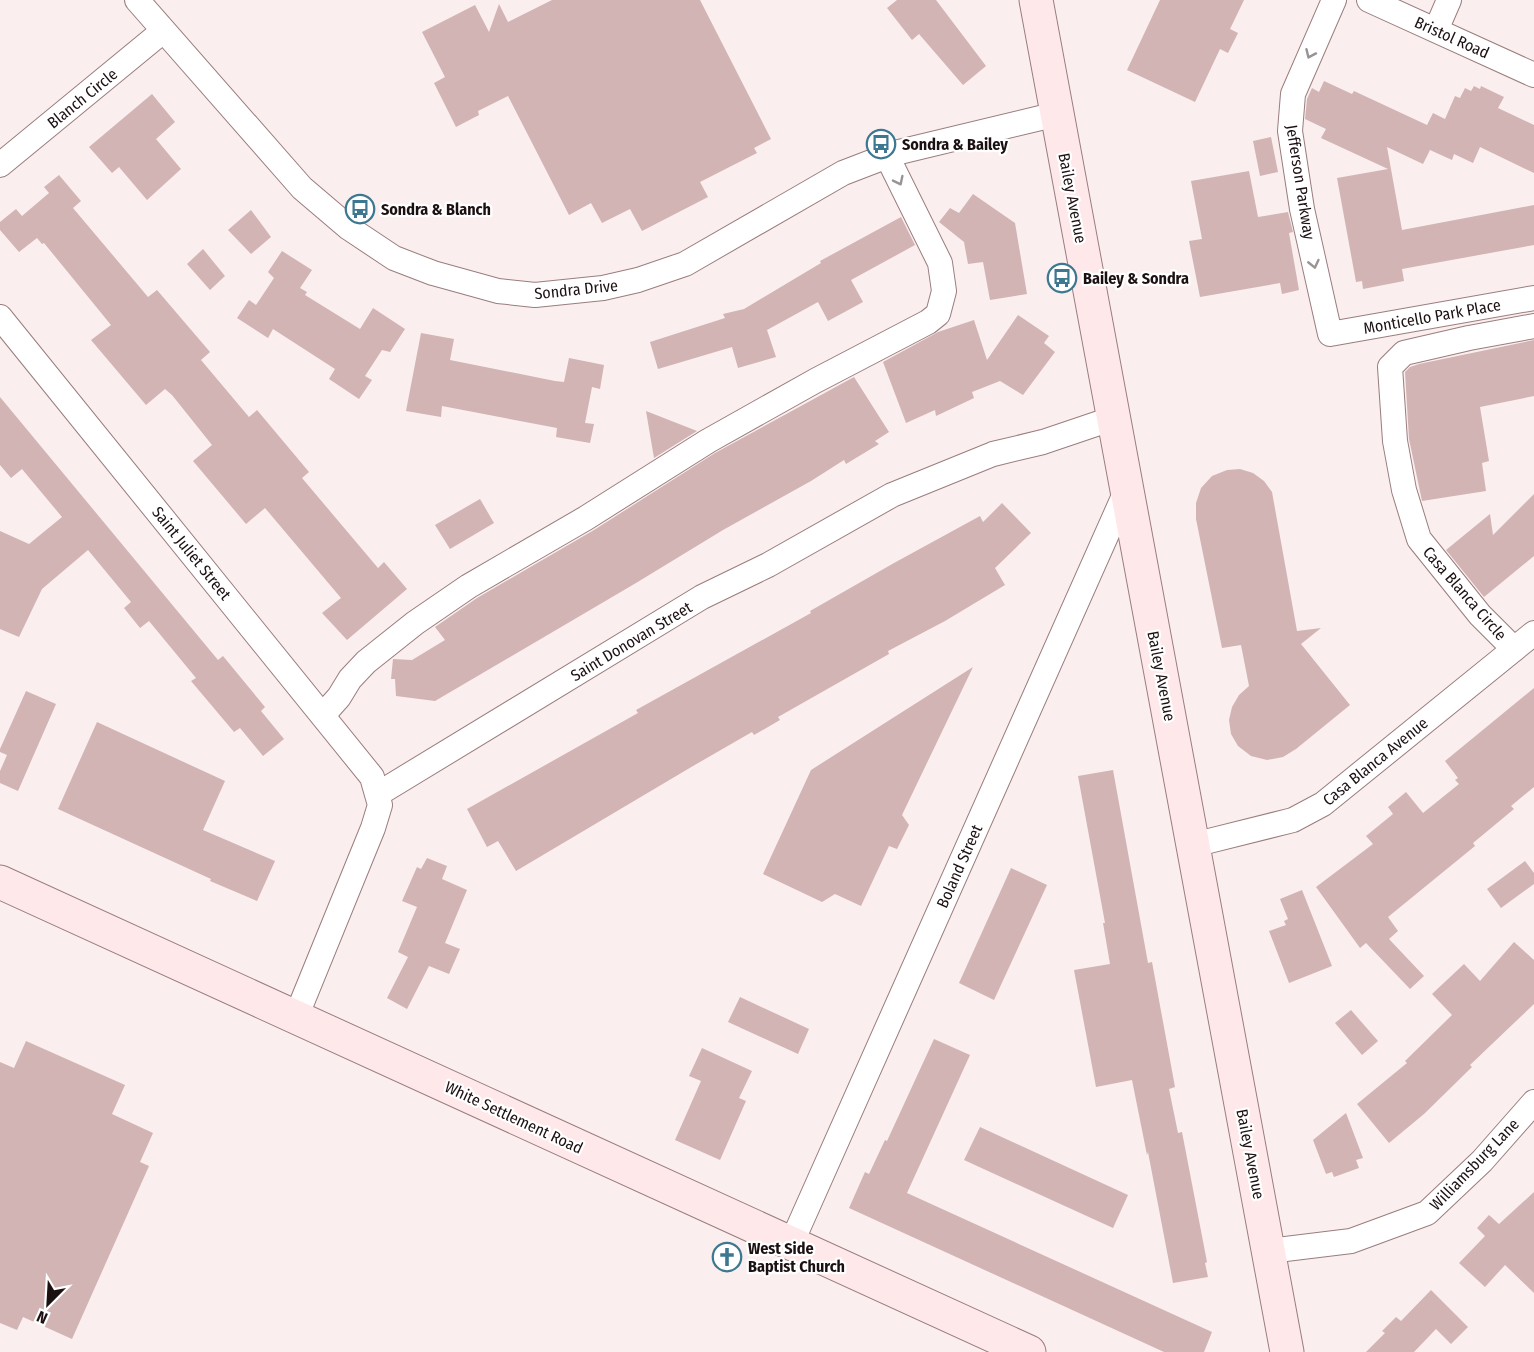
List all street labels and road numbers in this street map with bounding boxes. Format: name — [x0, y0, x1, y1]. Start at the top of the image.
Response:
street label: Bristol Road — [1411, 13, 1492, 62]
street label: Blanch Circle — [44, 64, 121, 132]
street label: Jefferson Parkway — [1282, 123, 1319, 242]
street label: Bailey Avenue — [1054, 151, 1091, 245]
street label: Sondra Drive — [533, 276, 619, 303]
street label: Monticello Park Place — [1362, 295, 1502, 338]
street label: Saint Juliet Street — [148, 503, 235, 604]
street label: Casa Blanca Circle — [1419, 543, 1510, 644]
street label: Saint Donovan Street — [567, 597, 696, 685]
street label: Bailey Avenue — [1143, 629, 1180, 723]
street label: Casa Blanca Avenue — [1319, 713, 1432, 810]
street label: Boland Street — [933, 821, 987, 911]
street label: White Settlement Road — [442, 1077, 586, 1158]
street label: Bailey Avenue — [1232, 1107, 1269, 1201]
street label: Williamsburg Lane — [1426, 1114, 1523, 1214]

